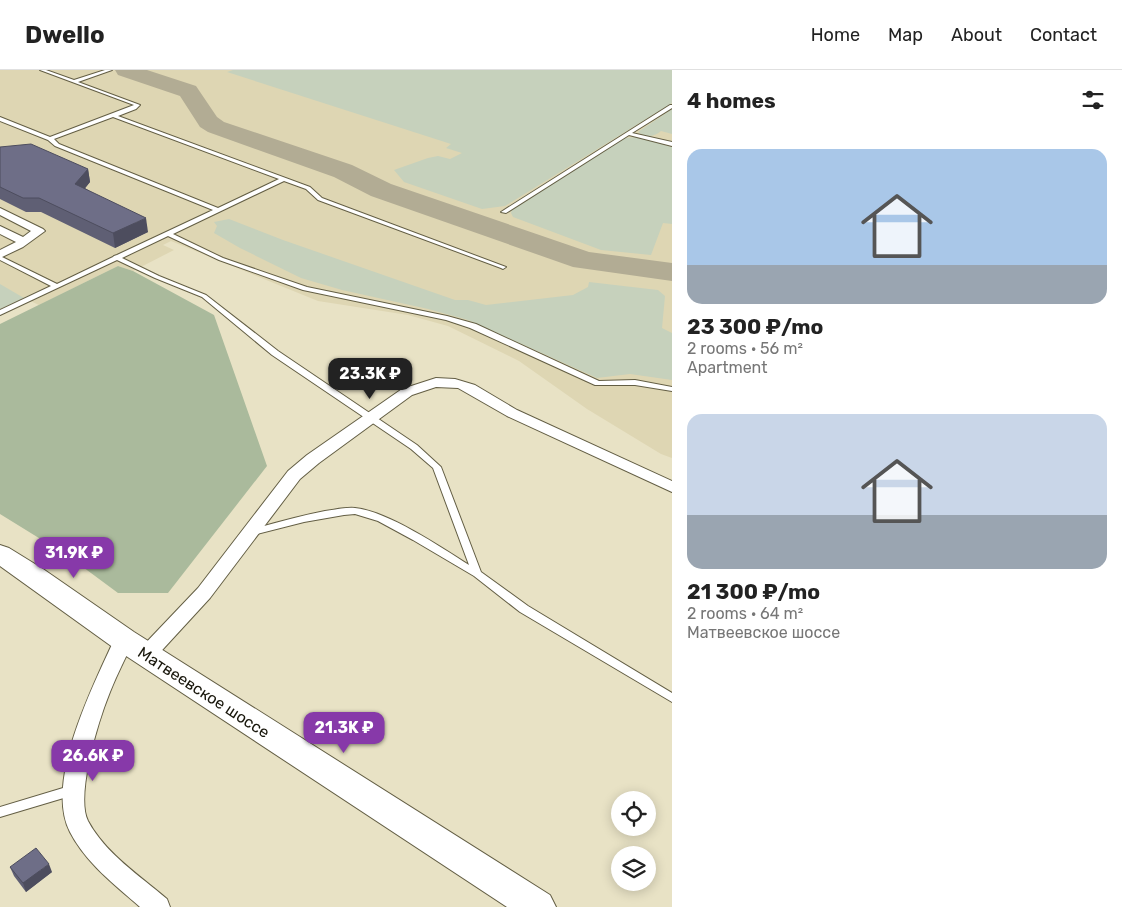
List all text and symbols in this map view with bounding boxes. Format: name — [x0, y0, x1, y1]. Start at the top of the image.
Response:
text: Dwello — [25, 21, 105, 49]
text: Home — [811, 24, 860, 46]
text: Map — [888, 24, 923, 46]
text: About — [951, 24, 1002, 46]
text: Contact — [1030, 24, 1097, 46]
icon: filters — [1079, 86, 1107, 114]
text: 4 homes — [687, 88, 776, 113]
icon: home — [852, 181, 942, 271]
text: 23 300 ₽/mo — [687, 314, 823, 339]
text: 2 rooms · 56 m² — [687, 339, 803, 358]
pin: 23.3K ₽ — [324, 358, 416, 400]
text: Apartment — [687, 358, 767, 377]
text: 23.3K ₽ — [339, 364, 401, 383]
icon: home — [852, 446, 942, 536]
pin: 31.9K ₽ — [28, 536, 120, 579]
text: 31.9K ₽ — [45, 543, 103, 562]
text: 21 300 ₽/mo — [687, 579, 820, 604]
text: 2 rooms · 64 m² — [687, 604, 803, 623]
text: Матвеевское шоссе — [687, 623, 840, 642]
street label: Матвеевское шоссе — [134, 643, 273, 742]
pin: 21.3K ₽ — [298, 712, 390, 754]
text: 21.3K ₽ — [315, 718, 373, 737]
pin: 26.6K ₽ — [47, 740, 139, 782]
text: 26.6K ₽ — [62, 746, 124, 765]
map controls — [611, 791, 656, 891]
button: locate — [611, 791, 656, 836]
button: layers — [611, 846, 656, 891]

